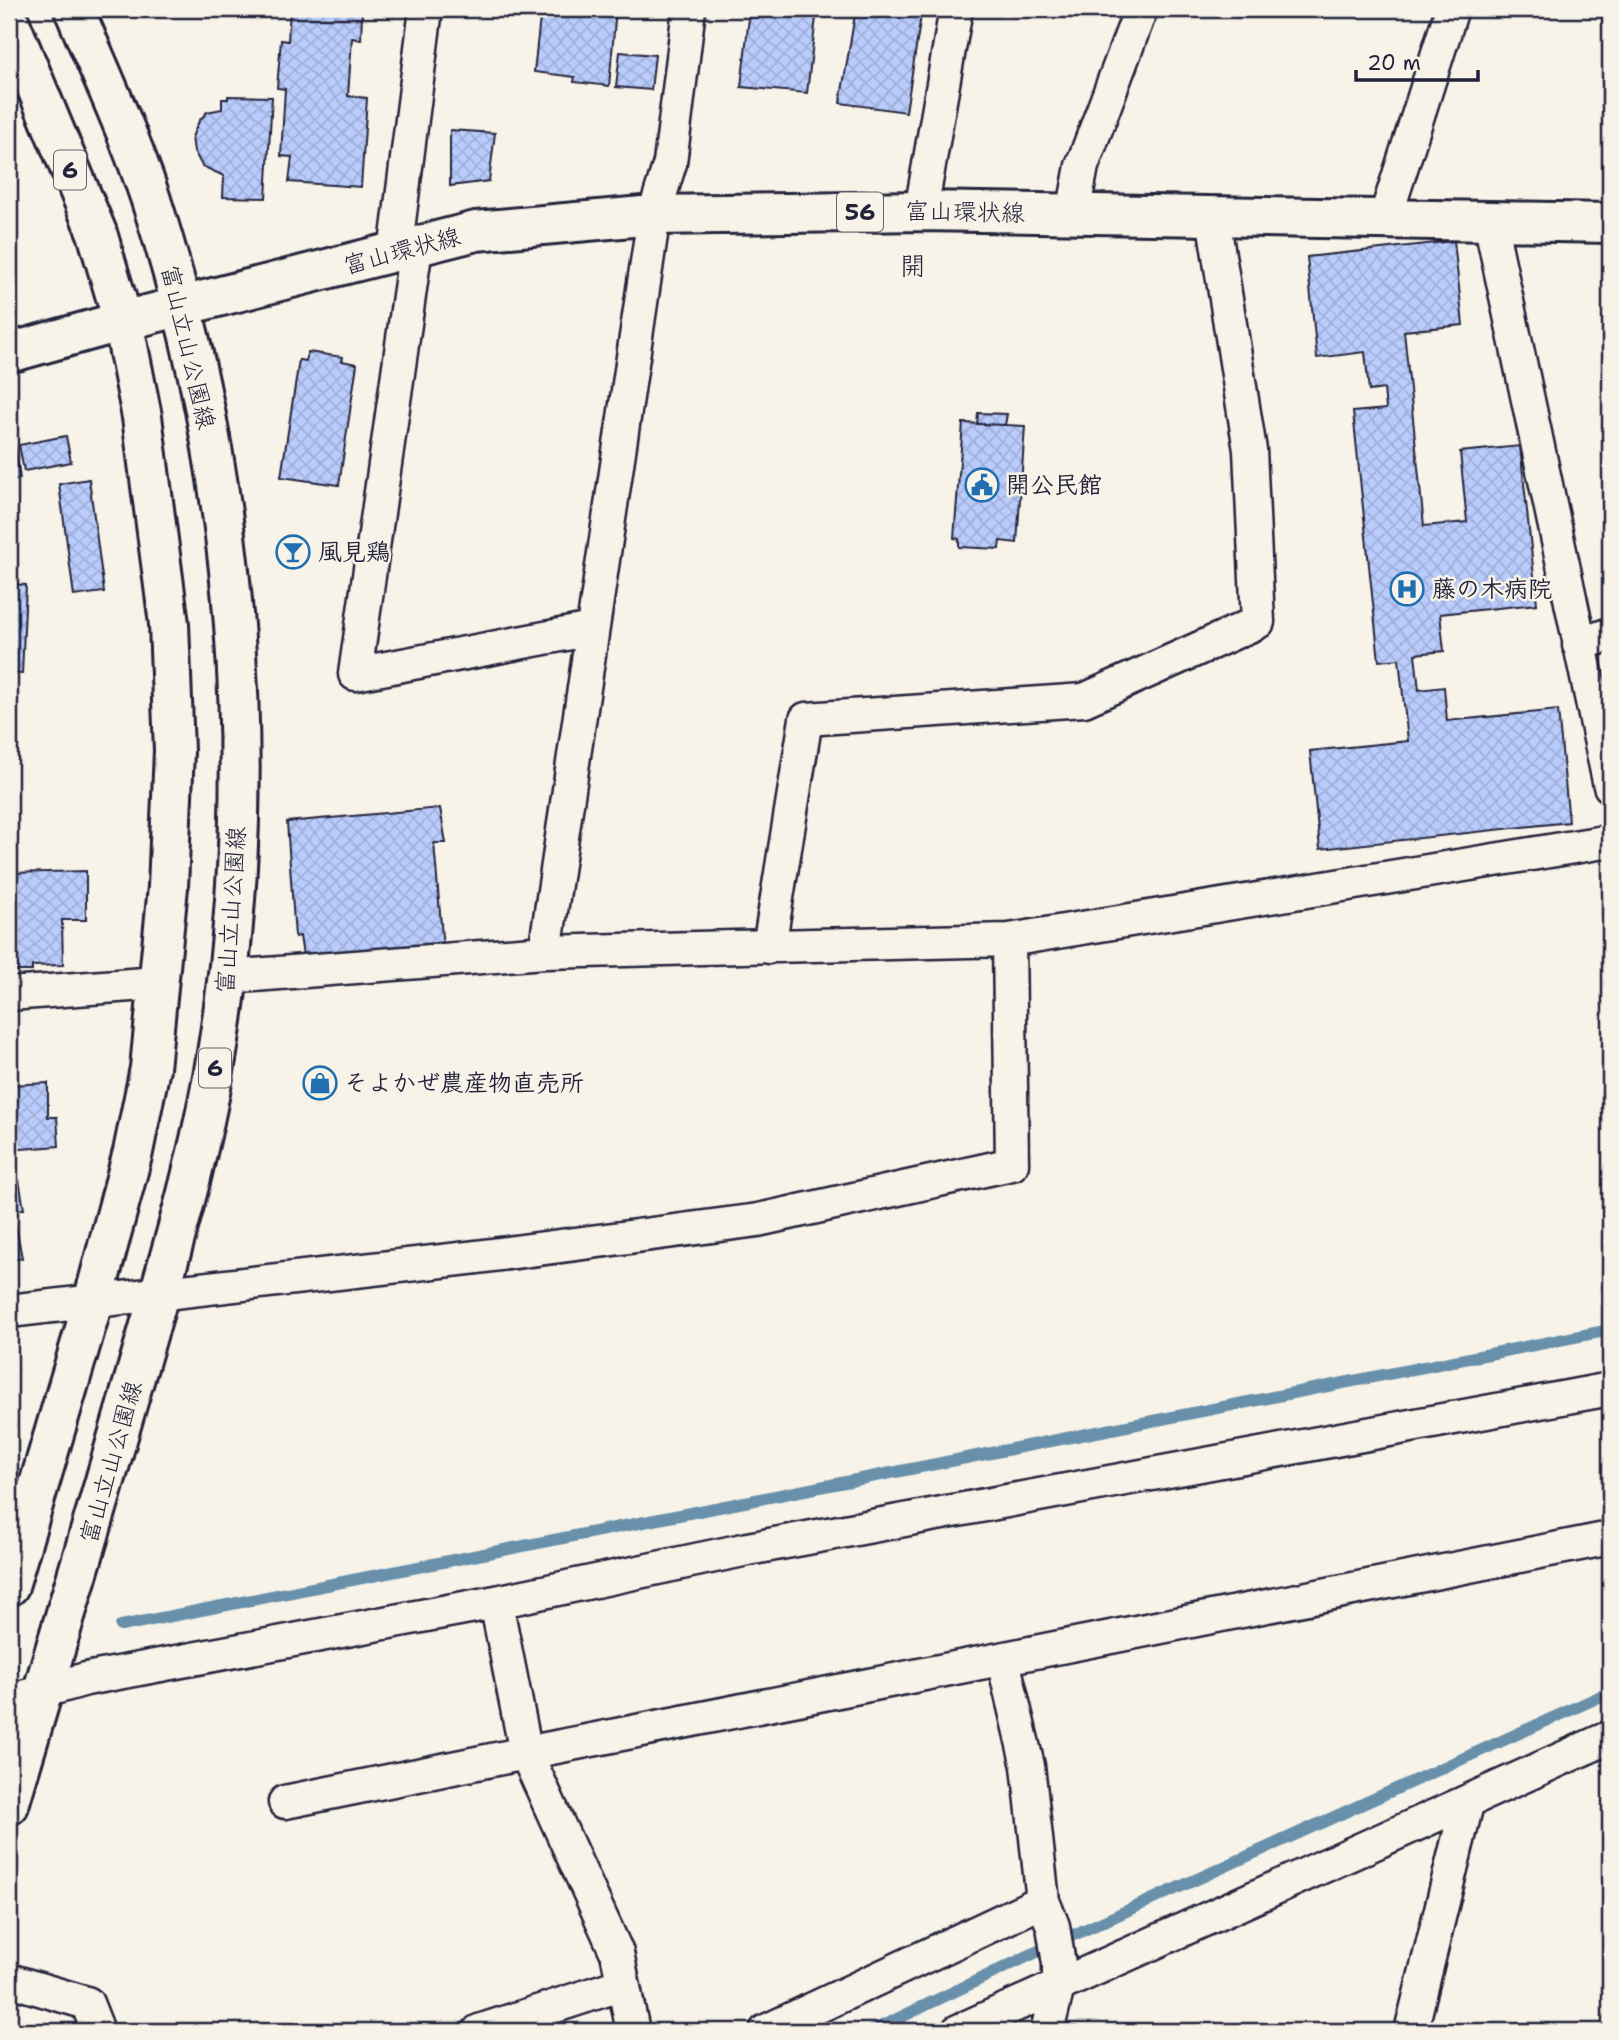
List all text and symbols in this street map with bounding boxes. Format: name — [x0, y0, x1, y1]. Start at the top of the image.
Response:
scale bar — [1356, 38, 1479, 82]
text: 20 m — [1367, 49, 1421, 77]
road number: 6 — [54, 150, 86, 190]
road number: 56 — [837, 192, 883, 232]
street label: 富山環状線 — [905, 195, 1025, 229]
street label: 富山環状線 — [340, 220, 464, 282]
district label: 開 — [900, 248, 926, 283]
street label: 富山立山公園線 — [154, 262, 222, 432]
public building icon: 開公民館 — [963, 466, 1001, 504]
place label: 開公民館 — [1006, 469, 1102, 501]
bar icon: 風見鶏 — [274, 533, 312, 571]
place label: 風見鶏 — [318, 536, 390, 568]
hospital icon: 藤の木病院 — [1388, 570, 1426, 608]
place label: 藤の木病院 — [1432, 573, 1552, 605]
street label: 富山立山公園線 — [209, 825, 253, 995]
road number: 6 — [199, 1049, 231, 1088]
shop icon: そよかぜ農産物直売所 — [301, 1064, 339, 1102]
place label: そよかぜ農産物直売所 — [344, 1067, 584, 1099]
street label: 富山立山公園線 — [72, 1377, 150, 1547]

